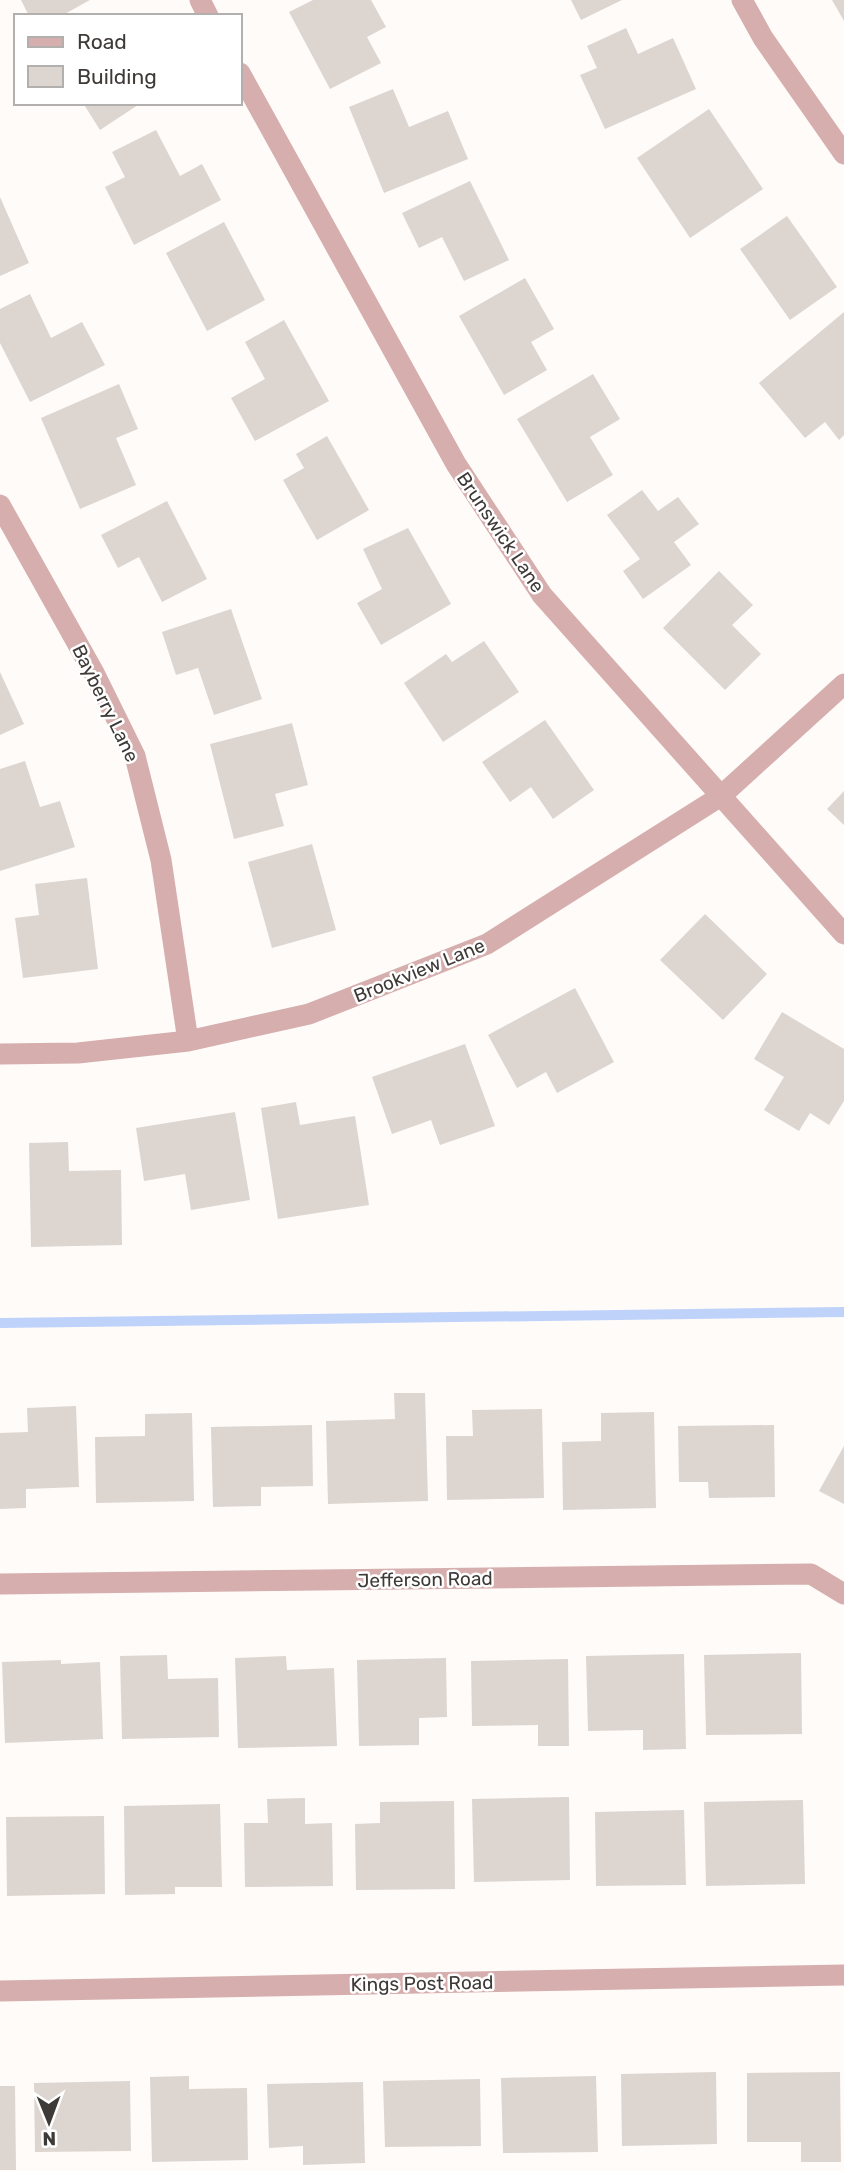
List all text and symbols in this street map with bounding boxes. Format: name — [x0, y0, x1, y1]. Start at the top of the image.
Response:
legend — [14, 14, 242, 105]
text: Road — [77, 29, 127, 54]
text: Building — [77, 64, 157, 89]
street label: Brunswick Lane — [452, 468, 549, 597]
street label: Bayberry Lane — [67, 641, 144, 766]
street label: Brookview Lane — [350, 934, 488, 1007]
street label: Jefferson Road — [357, 1567, 493, 1592]
street label: Kings Post Road — [350, 1971, 494, 1996]
north arrow — [14, 2087, 84, 2157]
text: N — [42, 2127, 56, 2150]

